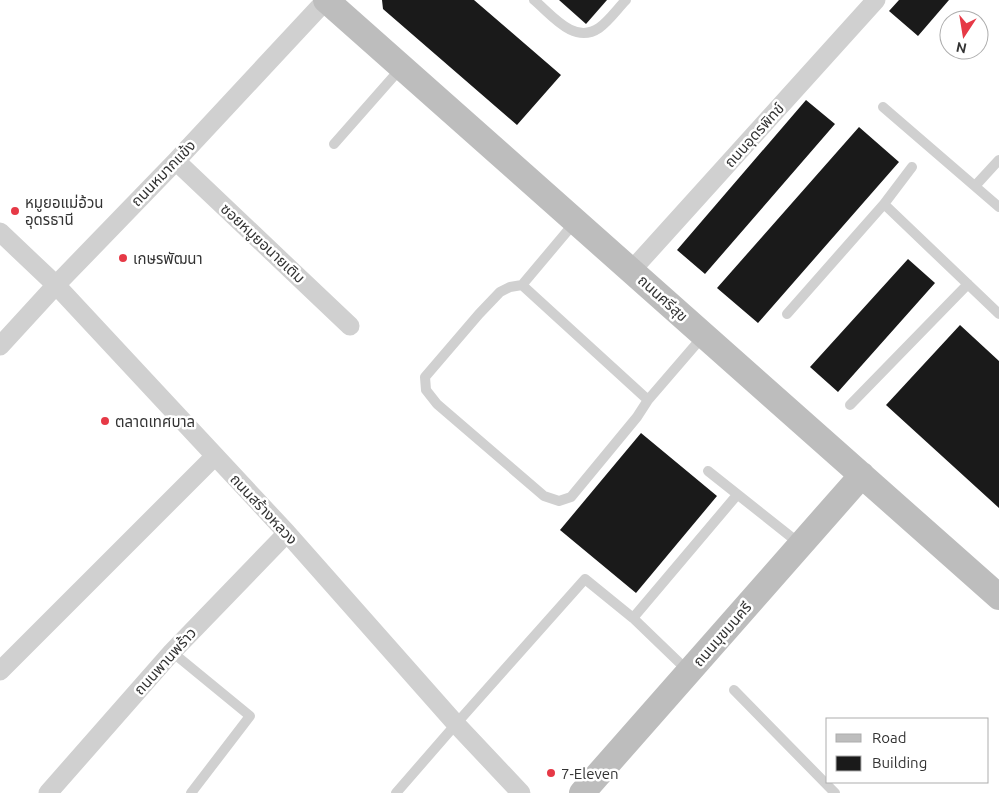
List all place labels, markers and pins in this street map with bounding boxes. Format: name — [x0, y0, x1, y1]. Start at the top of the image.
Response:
place label: หมูยอแม่อ้วน อุดรธานี — [25, 194, 103, 229]
marker: หมูยอแม่อ้วน อุดรธานี — [9, 205, 21, 217]
place label: เกษรพัฒนา — [133, 250, 203, 267]
marker: เกษรพัฒนา — [117, 252, 129, 264]
place label: ตลาดเทศบาล — [115, 413, 195, 430]
marker: ตลาดเทศบาล — [99, 415, 111, 427]
place label: 7-Eleven — [561, 765, 619, 782]
marker: 7-Eleven — [545, 767, 557, 779]

